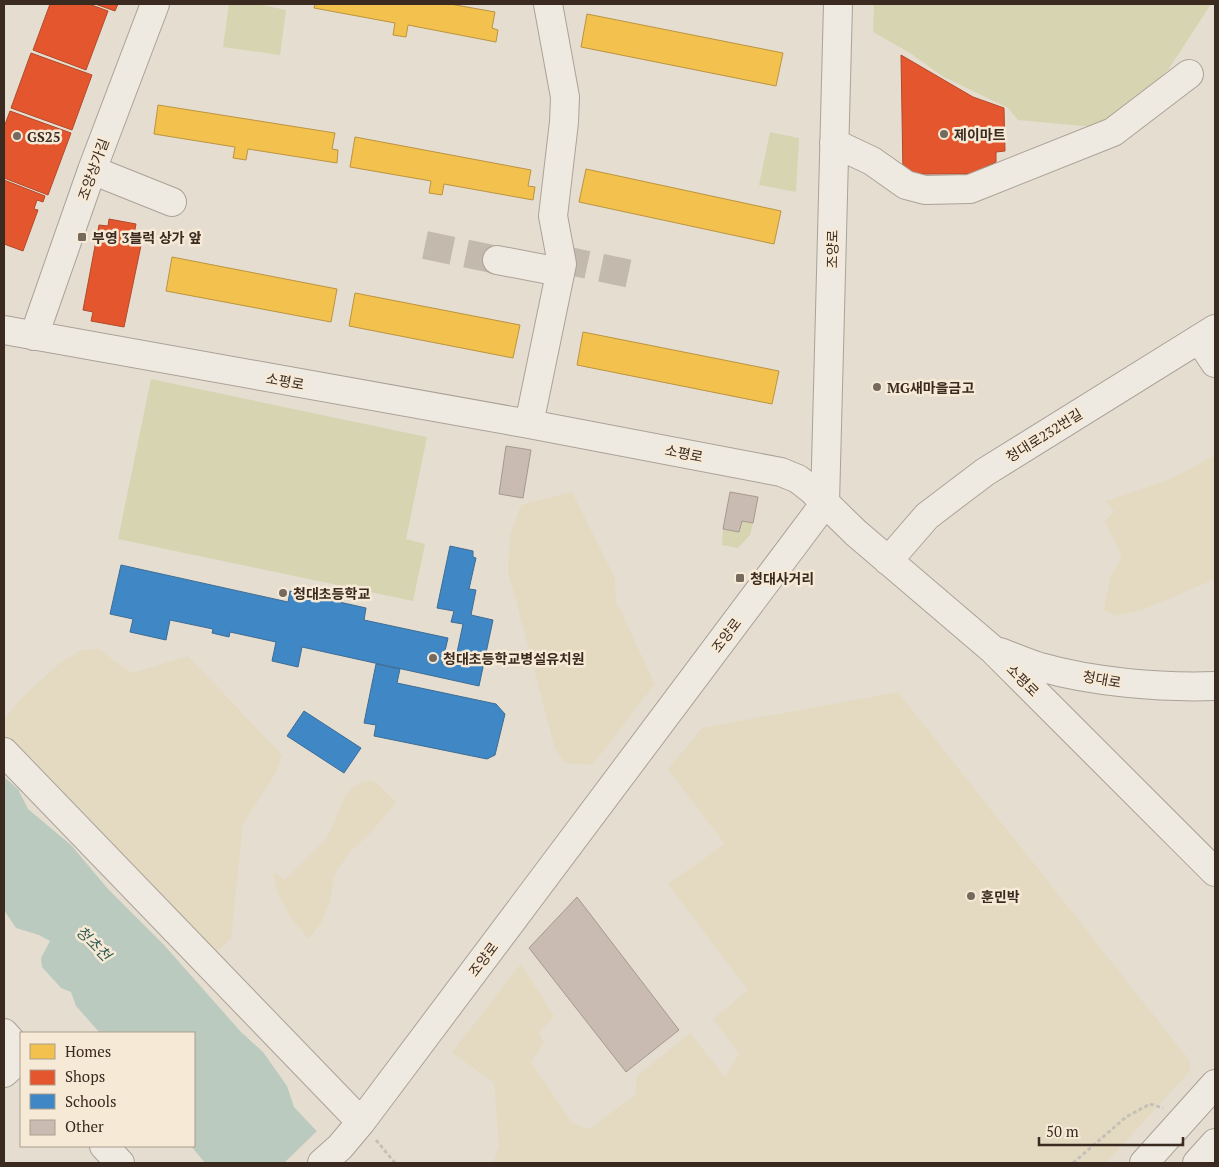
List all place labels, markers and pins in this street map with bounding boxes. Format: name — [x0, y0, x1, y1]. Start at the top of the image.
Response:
place label: 제이마트 — [954, 125, 1006, 144]
place label: GS25 — [27, 127, 61, 146]
marker: 제이마트 — [938, 128, 950, 140]
marker: GS25 — [11, 130, 23, 142]
place label: 부영 3블럭 상가 앞 — [92, 228, 202, 247]
marker: 부영 3블럭 상가 앞 — [76, 231, 88, 243]
place label: MG새마을금고 — [887, 378, 974, 397]
marker: MG새마을금고 — [871, 381, 883, 393]
place label: 청대사거리 — [750, 569, 814, 588]
marker: 청대사거리 — [734, 572, 746, 584]
place label: 청대초등학교 — [293, 584, 370, 603]
marker: 청대초등학교 — [277, 587, 289, 599]
place label: 청대초등학교병설유치원 — [443, 649, 585, 668]
marker: 청대초등학교병설유치원 — [427, 652, 439, 664]
place label: 훈민박 — [981, 887, 1020, 906]
marker: 훈민박 — [965, 890, 977, 902]

